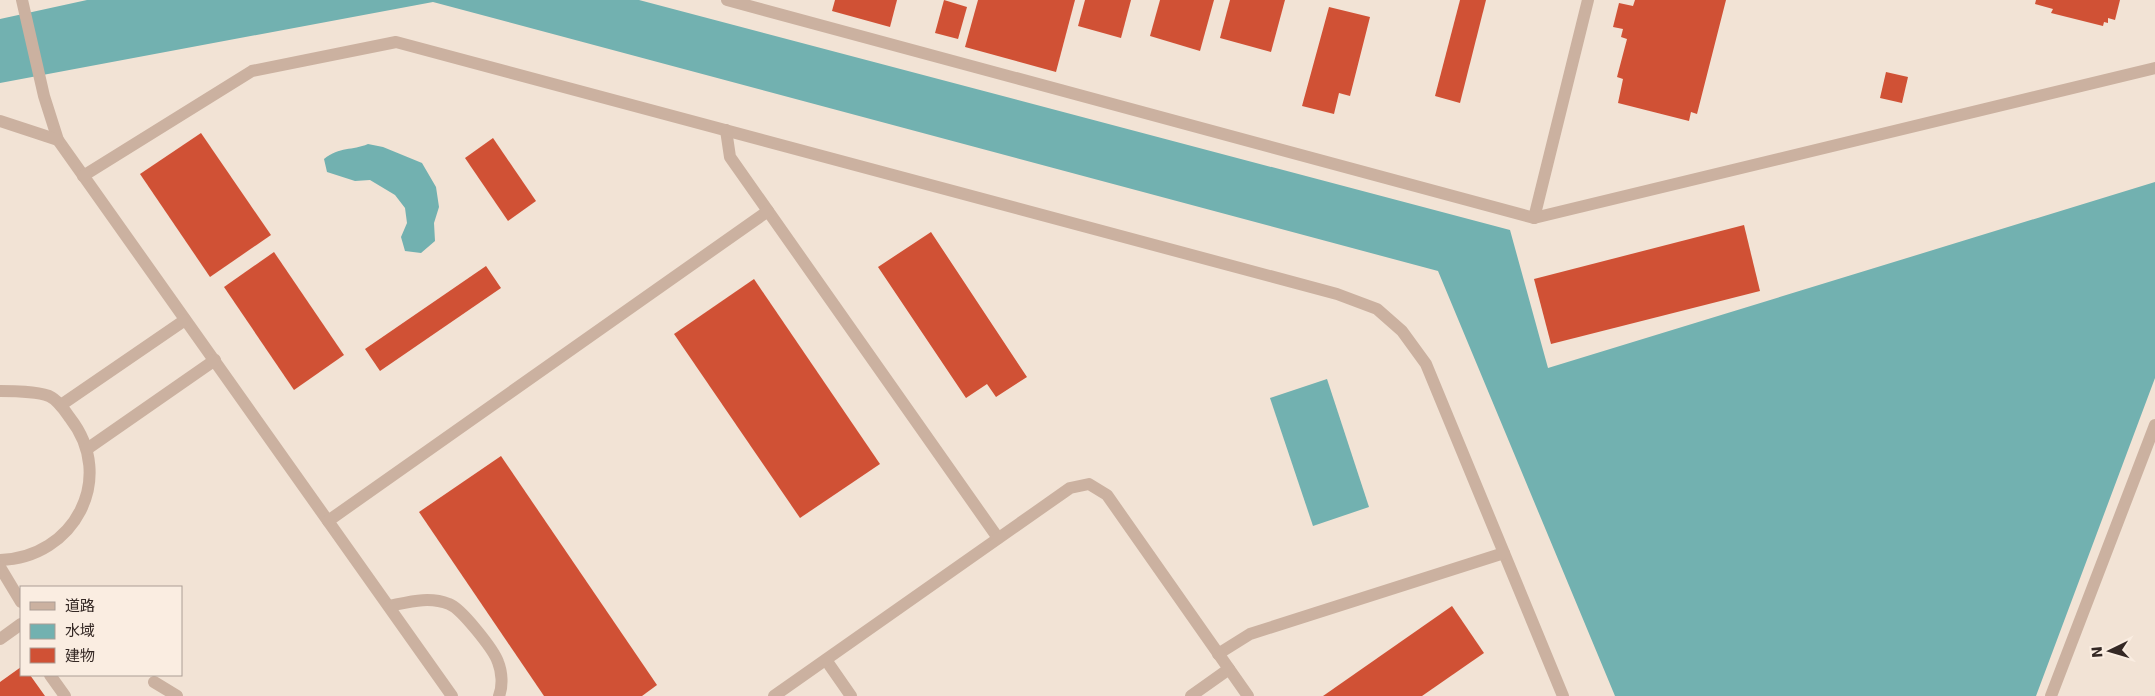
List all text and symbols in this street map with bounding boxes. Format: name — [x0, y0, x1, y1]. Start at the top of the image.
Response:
legend — [20, 586, 182, 676]
text: 道路 — [65, 597, 95, 615]
text: 水域 — [65, 622, 95, 640]
north arrow — [2085, 626, 2135, 676]
text: N — [2089, 646, 2106, 659]
text: 建物 — [65, 647, 95, 665]

